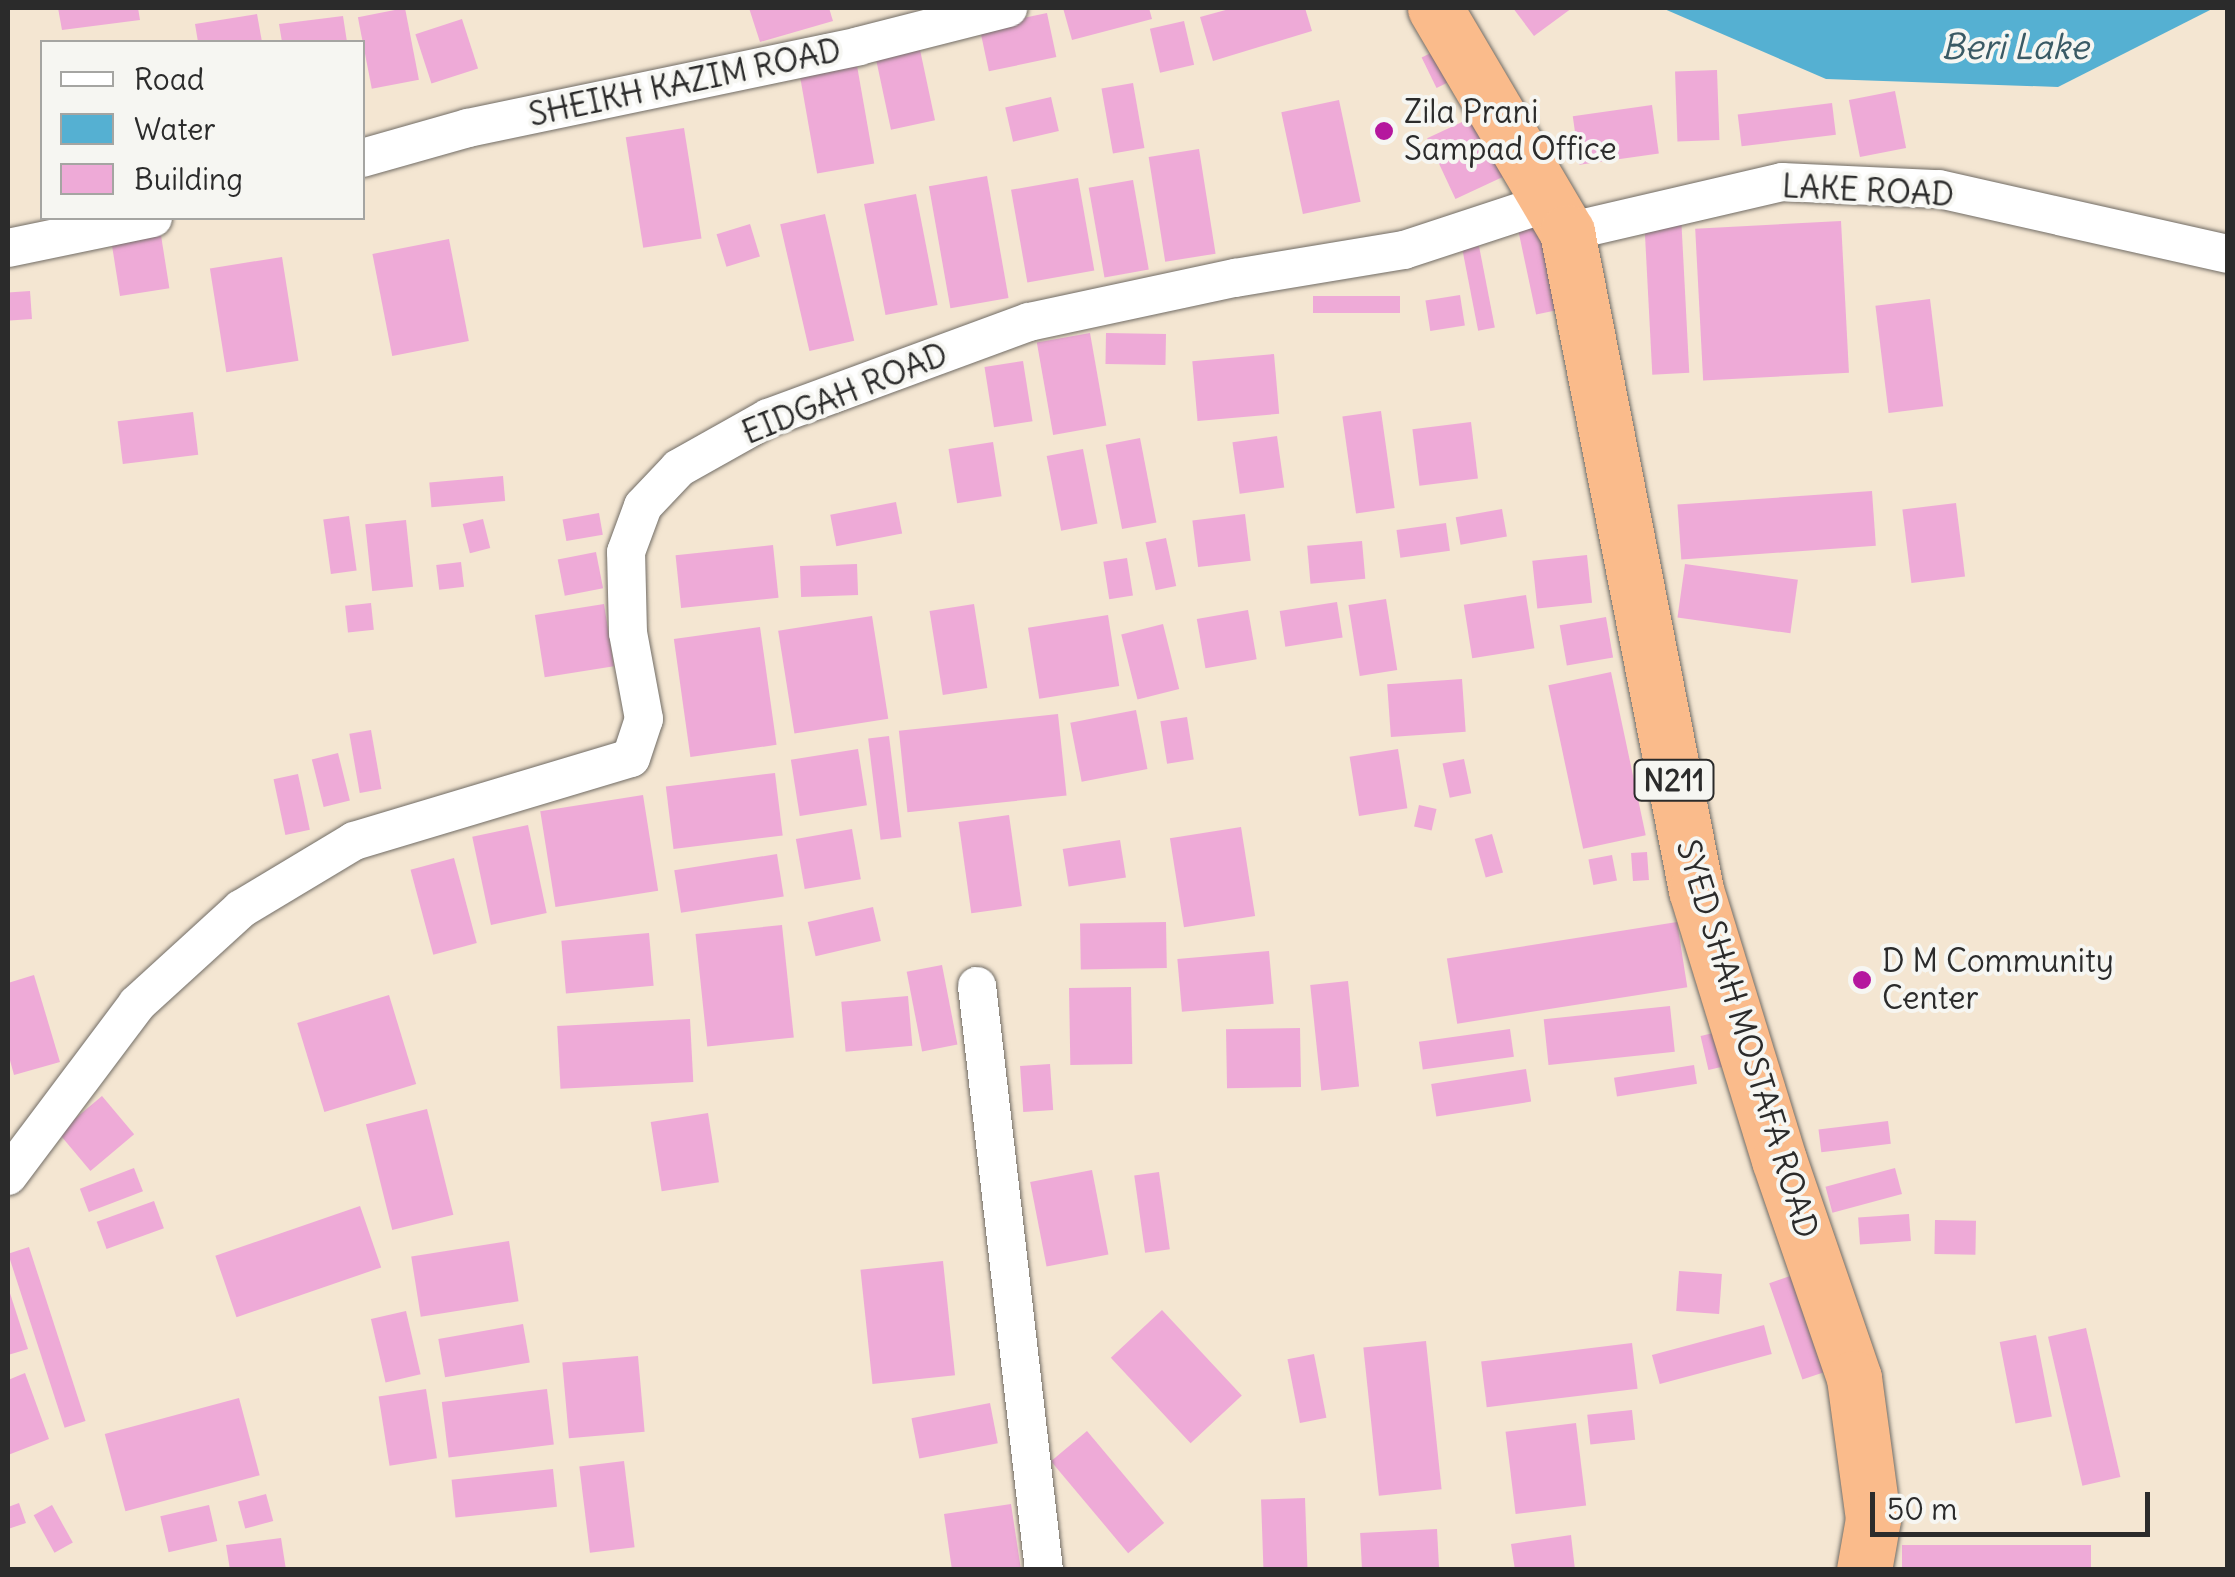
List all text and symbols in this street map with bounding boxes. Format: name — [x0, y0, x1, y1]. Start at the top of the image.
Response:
water label: Beri Lake — [1941, 25, 2089, 67]
street label: SHEIKH KAZIM ROAD — [526, 31, 844, 135]
legend — [40, 40, 365, 220]
text: Road — [134, 60, 204, 98]
place label: Zila Prani Sampad Office — [1404, 94, 1617, 169]
text: Water — [134, 110, 216, 148]
marker: Zila Prani Sampad Office — [1373, 120, 1395, 142]
text: Building — [134, 160, 243, 198]
street label: LAKE ROAD — [1781, 167, 1955, 215]
street label: EIDGAH ROAD — [737, 335, 953, 453]
road number: N211 — [1632, 755, 1716, 805]
street label: SYED SHAH MOSTAFA ROAD — [1668, 835, 1826, 1243]
place label: D M Community Center — [1882, 943, 2114, 1018]
marker: D M Community Center — [1851, 969, 1873, 991]
scale bar — [1875, 1472, 2155, 1534]
text: 50 m — [1887, 1490, 1957, 1528]

